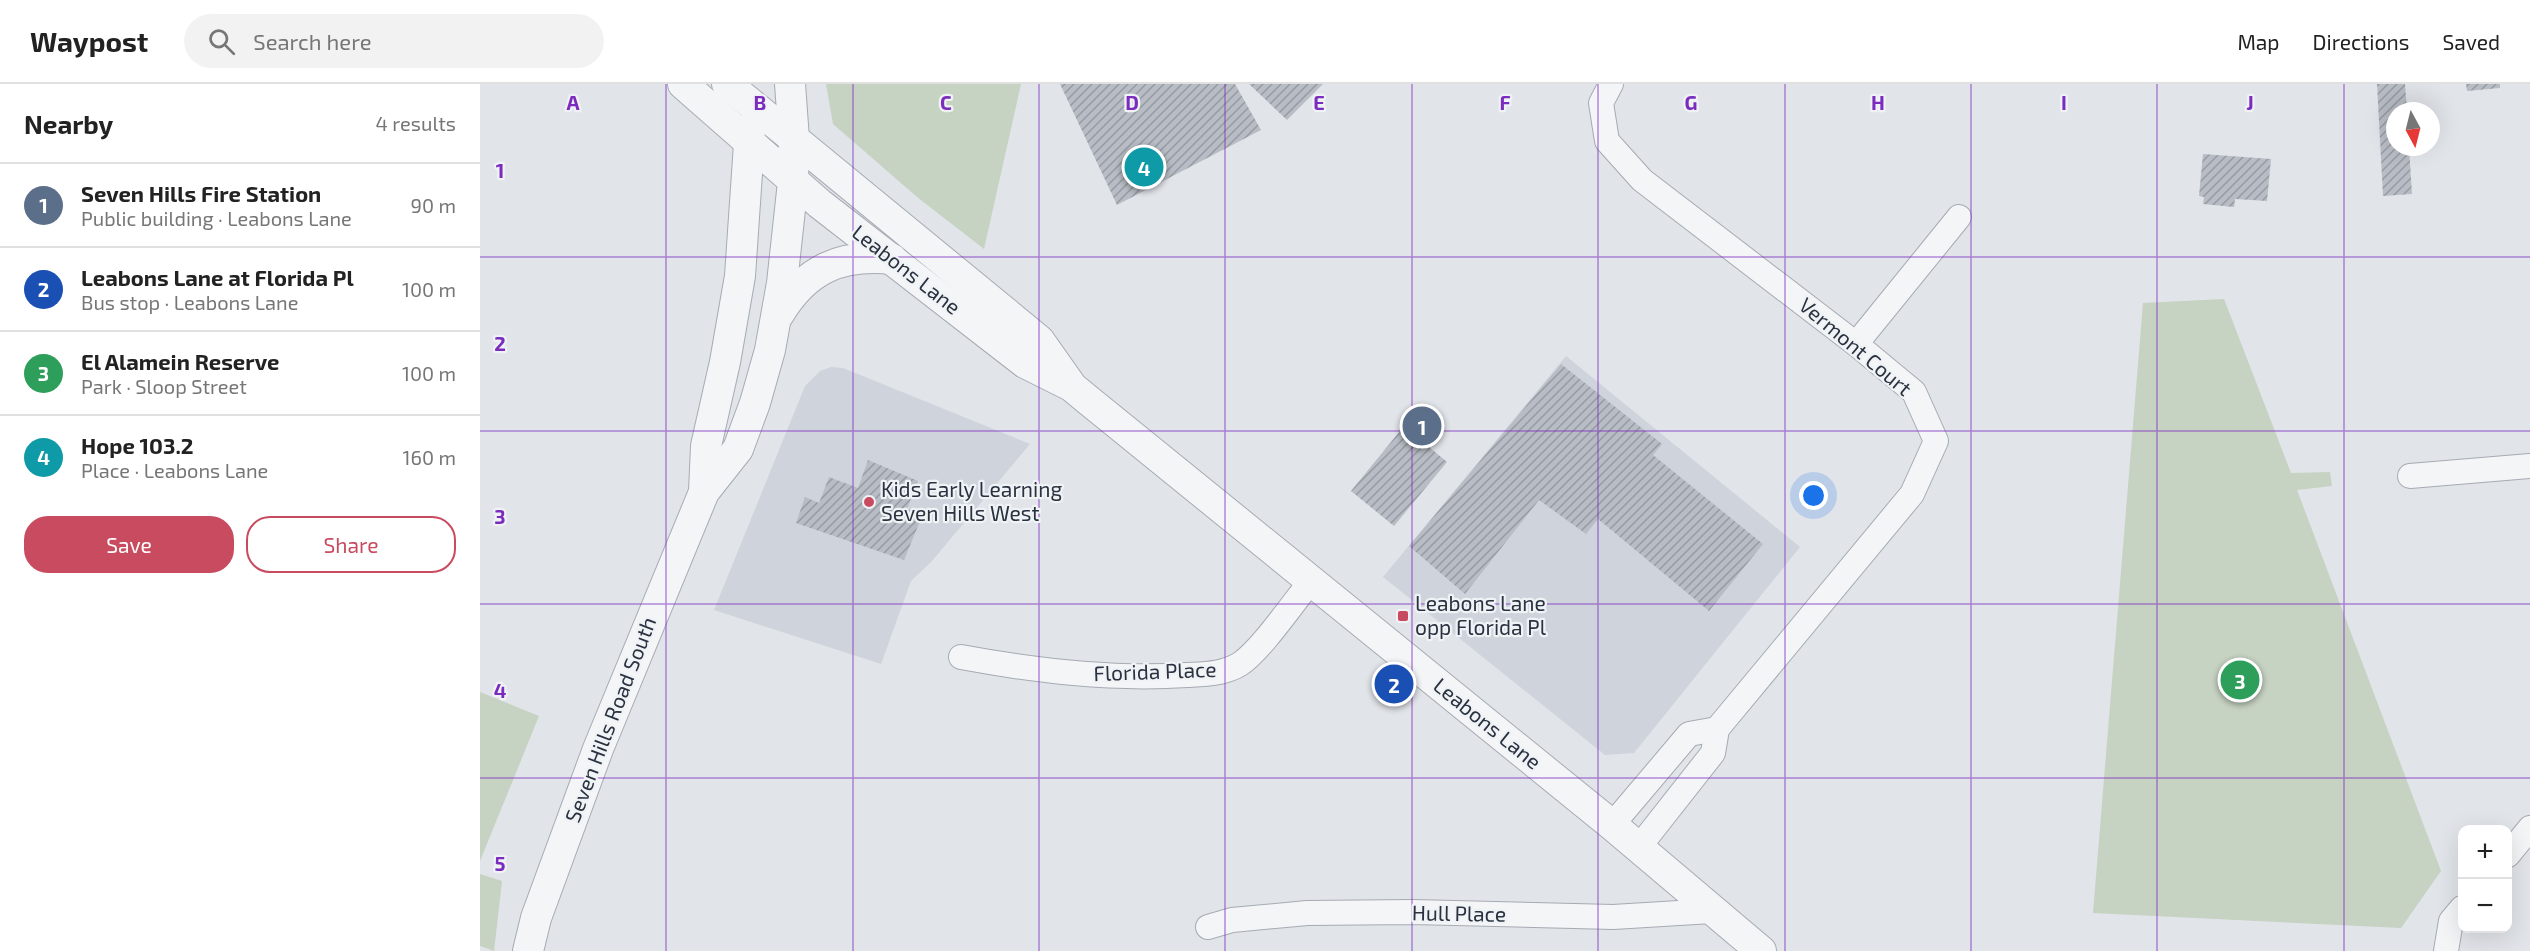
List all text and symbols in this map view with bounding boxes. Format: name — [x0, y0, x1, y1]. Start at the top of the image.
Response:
search box — [184, 14, 604, 68]
text: Waypost — [30, 24, 148, 58]
icon: search — [205, 25, 238, 58]
text: Search here — [253, 28, 372, 54]
text: Map — [2237, 29, 2280, 54]
text: Directions — [2313, 29, 2409, 54]
text: Saved — [2442, 29, 2500, 54]
text: A — [566, 90, 580, 114]
text: B — [754, 90, 766, 114]
text: C — [940, 90, 952, 114]
text: D — [1125, 90, 1139, 114]
text: E — [1313, 90, 1325, 114]
text: F — [1499, 90, 1511, 114]
text: G — [1685, 90, 1697, 114]
text: H — [1871, 90, 1885, 114]
text: I — [2061, 90, 2067, 114]
text: J — [2246, 90, 2254, 114]
north arrow — [2386, 102, 2440, 156]
text: Nearby — [24, 108, 113, 139]
text: 4 results — [376, 111, 456, 135]
pin: 4 — [1124, 144, 1164, 190]
text: 1 — [496, 158, 504, 182]
text: Seven Hills Fire Station — [81, 180, 321, 206]
text: 1 — [39, 193, 48, 217]
text: 90 m — [411, 193, 456, 217]
text: Public building · Leabons Lane — [81, 206, 352, 230]
street label: Leabons Lane — [848, 219, 966, 319]
text: Leabons Lane at Florida Pl — [81, 264, 354, 290]
text: 2 — [38, 277, 49, 301]
text: 100 m — [402, 277, 456, 301]
text: Bus stop · Leabons Lane — [81, 290, 298, 314]
street label: Vermont Court — [1795, 292, 1917, 400]
text: 2 — [494, 331, 506, 355]
text: El Alamein Reserve — [81, 348, 279, 374]
text: 3 — [38, 361, 49, 385]
text: 100 m — [402, 361, 456, 385]
text: Park · Sloop Street — [81, 374, 247, 398]
pin: 1 — [1402, 404, 1442, 448]
text: Hope 103.2 — [81, 432, 194, 458]
text: 4 — [37, 445, 50, 469]
text: 160 m — [403, 445, 456, 469]
text: Place · Leabons Lane — [81, 458, 268, 482]
place label: Kids Early Learning Seven Hills West — [881, 476, 1062, 525]
your location — [1799, 481, 1828, 510]
marker: Kids Early Learning Seven Hills West — [862, 495, 876, 509]
text: 3 — [494, 504, 506, 528]
button: Save — [24, 516, 234, 573]
button: Share — [246, 516, 456, 573]
place label: Leabons Lane opp Florida Pl — [1415, 590, 1547, 639]
marker: Leabons Lane opp Florida Pl — [1396, 609, 1410, 623]
street label: Seven Hills Road South — [559, 613, 660, 826]
street label: Florida Place — [1093, 656, 1217, 685]
pin: 3 — [2220, 658, 2260, 702]
pin: 2 — [1374, 662, 1414, 706]
street label: Leabons Lane — [1429, 672, 1547, 774]
text: 4 — [494, 678, 507, 702]
map controls — [2458, 825, 2512, 933]
button: + — [2458, 825, 2512, 879]
text: 5 — [494, 851, 506, 875]
button: − — [2458, 879, 2512, 933]
street label: Hull Place — [1412, 899, 1506, 926]

